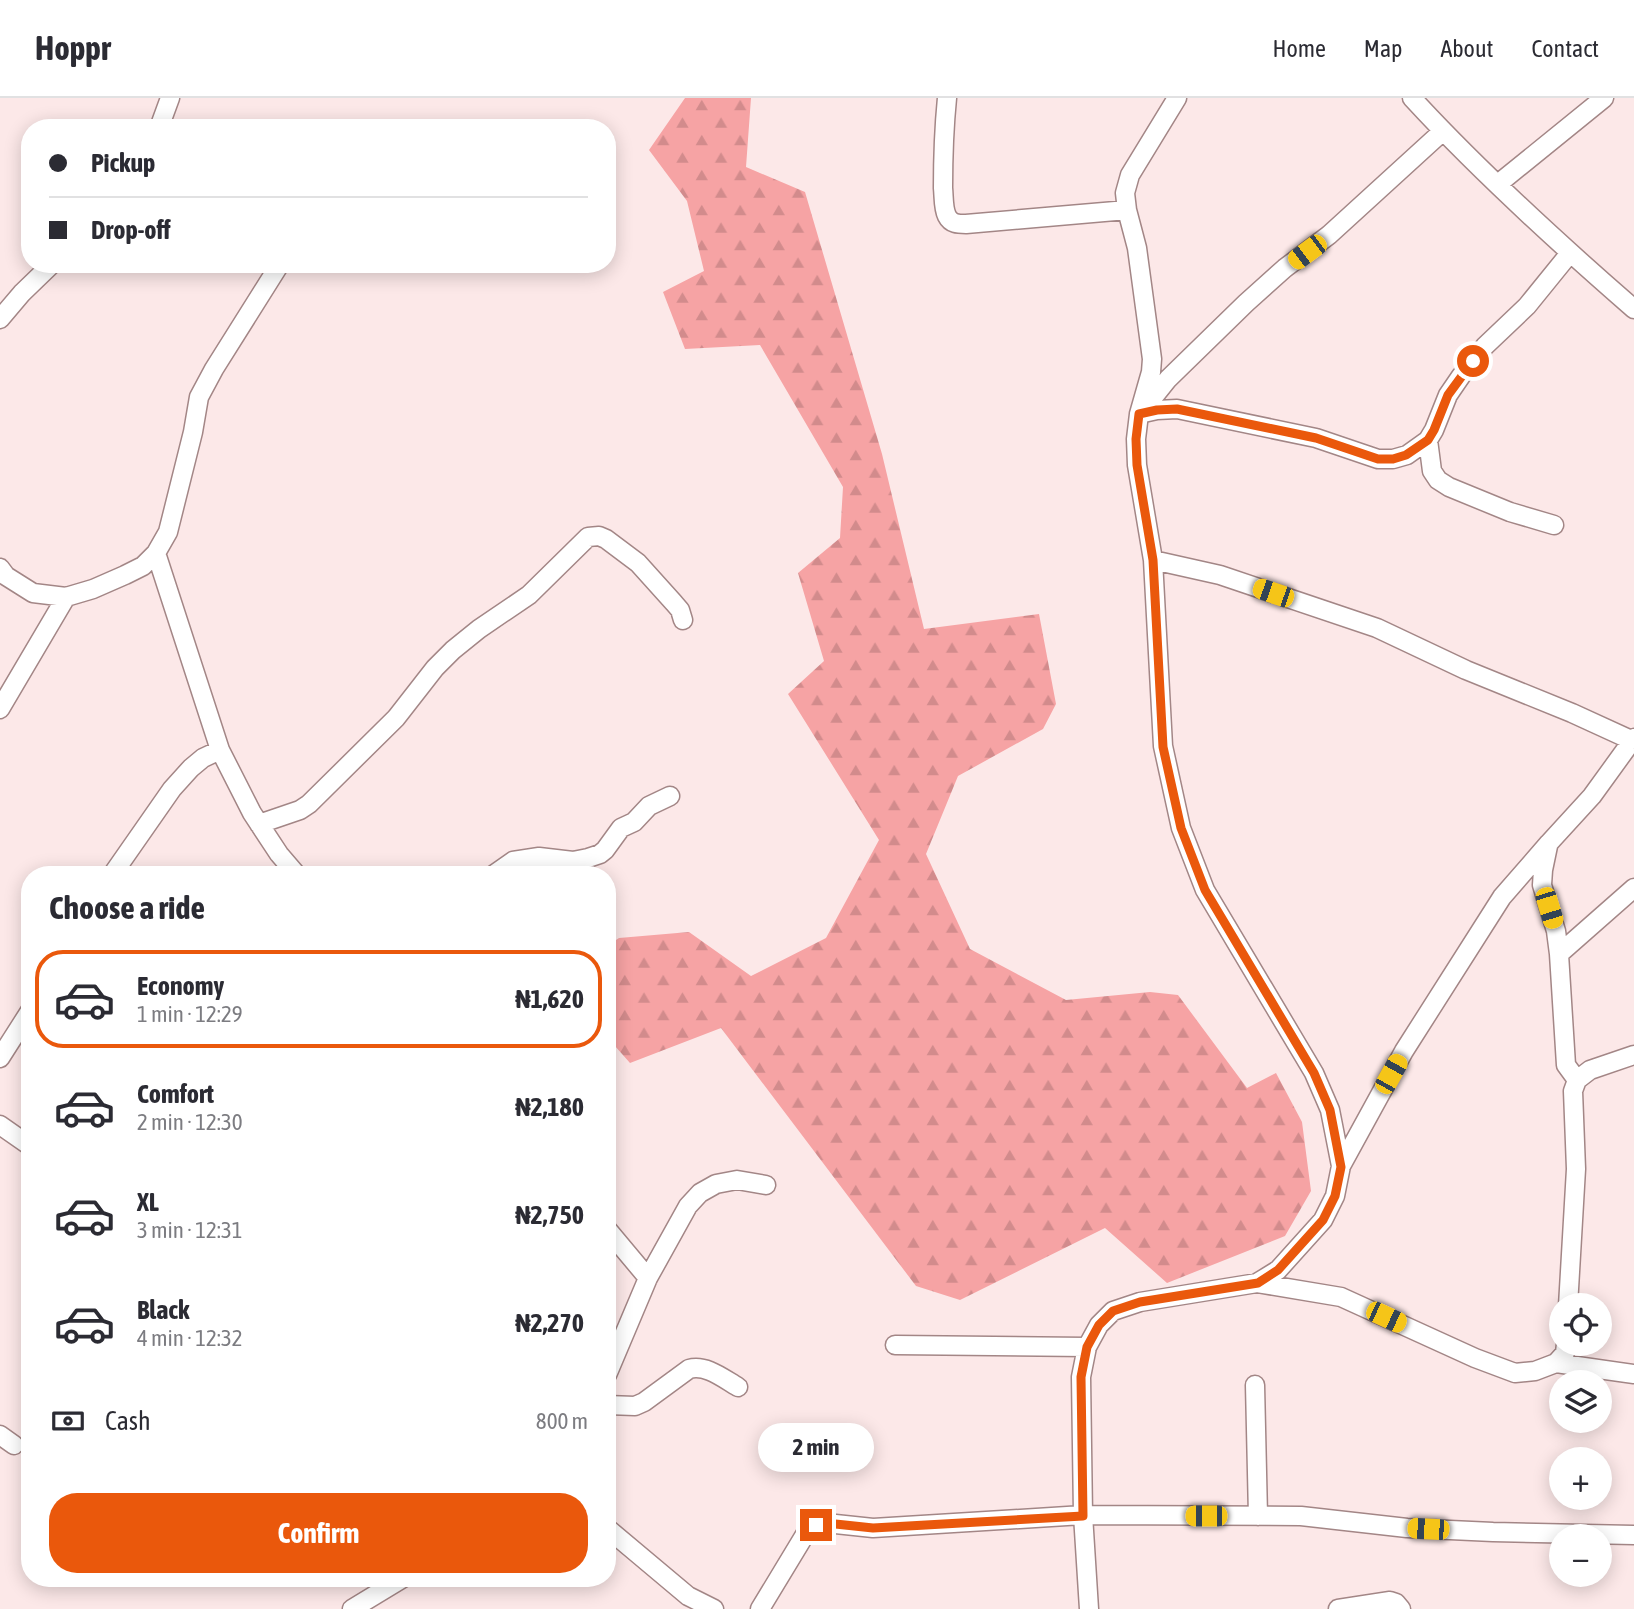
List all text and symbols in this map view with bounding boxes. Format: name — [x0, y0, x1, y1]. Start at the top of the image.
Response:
text: Hoppr — [35, 29, 111, 67]
text: Home — [1272, 35, 1326, 62]
text: Map — [1364, 35, 1402, 62]
text: About — [1440, 35, 1493, 62]
text: Contact — [1531, 35, 1599, 62]
text: Pickup — [91, 148, 155, 178]
text: Drop-off — [91, 215, 171, 245]
car — [1284, 231, 1331, 273]
route start — [1457, 345, 1489, 377]
car — [1250, 576, 1297, 610]
car — [1533, 885, 1566, 931]
text: Choose a ride — [49, 889, 205, 926]
icon: car — [53, 968, 116, 1031]
text: Economy — [137, 971, 224, 1001]
text: ₦1,620 — [515, 984, 584, 1014]
text: 1 min · 12:29 — [137, 1001, 243, 1027]
car — [1372, 1051, 1411, 1097]
icon: car — [53, 1076, 116, 1139]
text: Comfort — [137, 1079, 214, 1109]
text: ₦2,180 — [515, 1092, 584, 1122]
text: 2 min · 12:30 — [137, 1109, 243, 1135]
icon: car — [53, 1184, 116, 1247]
text: XL — [137, 1187, 159, 1217]
text: ₦2,750 — [515, 1200, 584, 1230]
text: 3 min · 12:31 — [137, 1217, 243, 1243]
icon: car — [53, 1292, 116, 1355]
map controls — [1549, 1293, 1612, 1587]
button: locate — [1549, 1293, 1612, 1356]
text: Black — [137, 1295, 189, 1325]
car — [1363, 1299, 1410, 1335]
text: ₦2,270 — [515, 1308, 584, 1338]
text: 4 min · 12:32 — [137, 1325, 243, 1351]
button: layers — [1549, 1370, 1612, 1433]
icon: cash — [49, 1402, 87, 1440]
text: Cash — [105, 1406, 151, 1436]
text: 800 m — [536, 1408, 588, 1434]
callout: 2 min — [758, 1424, 874, 1472]
text: 2 min — [793, 1434, 839, 1460]
button: + — [1549, 1447, 1612, 1510]
button: Confirm — [49, 1493, 588, 1573]
car — [1186, 1506, 1228, 1527]
route end — [800, 1509, 832, 1541]
car — [1407, 1517, 1450, 1541]
button: − — [1549, 1524, 1612, 1587]

